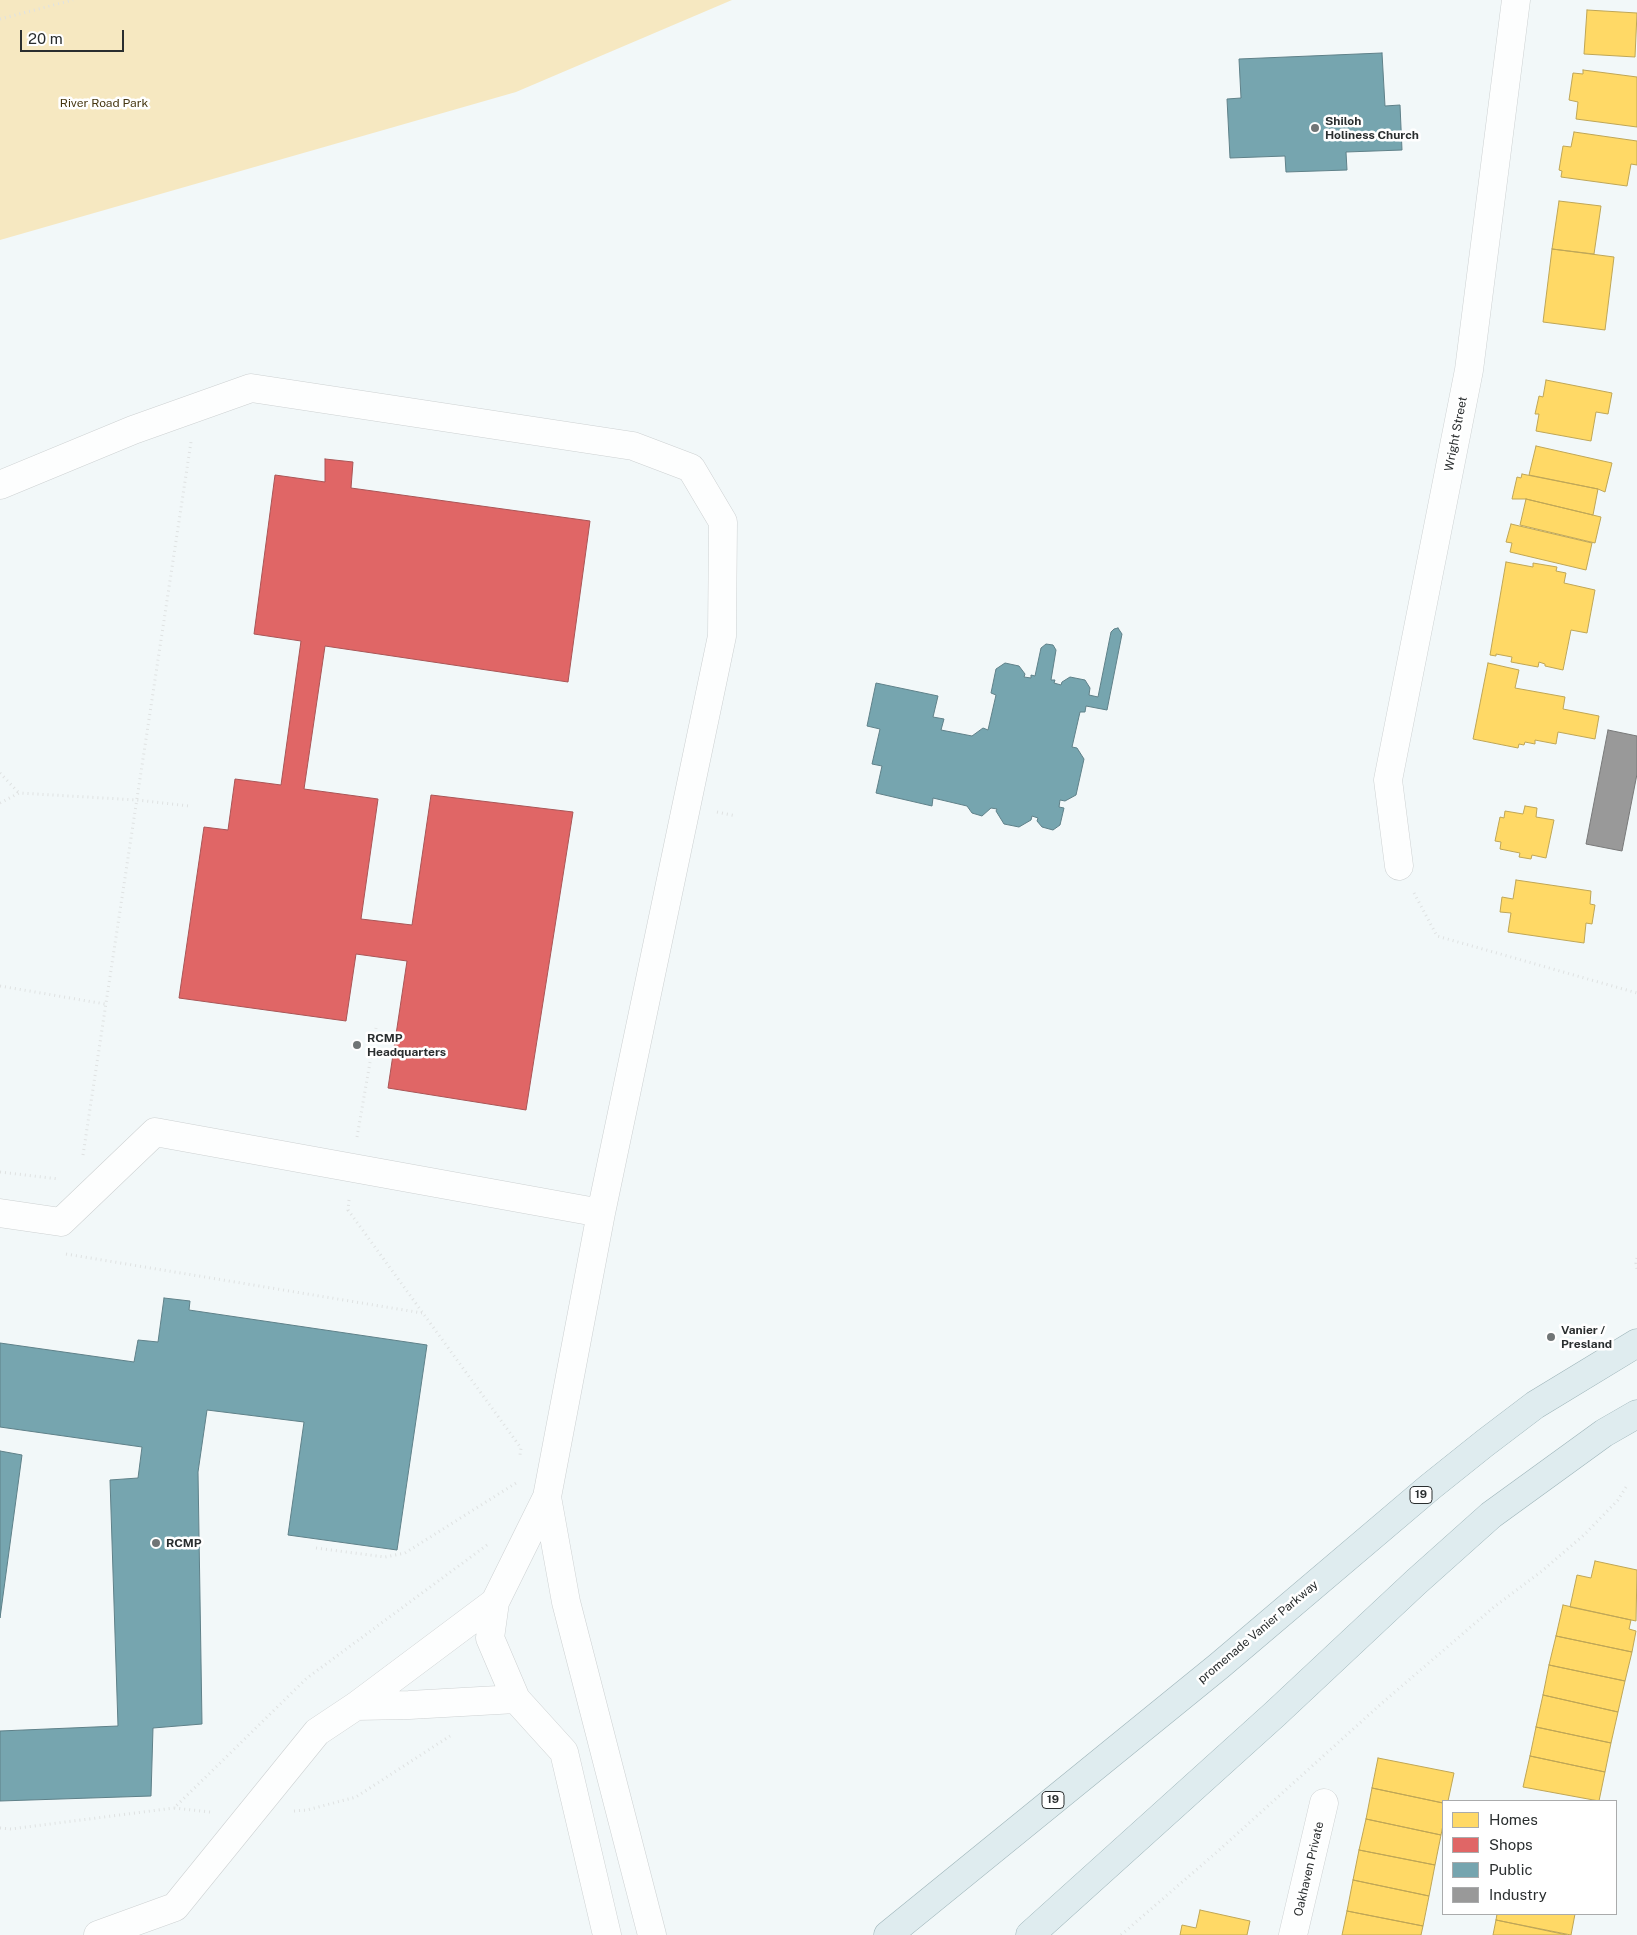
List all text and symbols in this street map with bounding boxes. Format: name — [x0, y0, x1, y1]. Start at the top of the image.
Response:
scale bar — [22, 20, 126, 52]
text: 20 m — [28, 30, 63, 47]
park label: River Road Park — [60, 96, 148, 110]
place label: Shiloh Holiness Church — [1325, 114, 1419, 142]
marker: Shiloh Holiness Church — [1309, 122, 1321, 134]
street label: Wright Street — [1442, 395, 1470, 473]
place label: RCMP Headquarters — [367, 1031, 446, 1059]
marker: RCMP Headquarters — [351, 1039, 363, 1051]
place label: Vanier / Presland — [1561, 1323, 1612, 1351]
marker: Vanier / Presland — [1545, 1331, 1557, 1343]
road number: 19 — [1410, 1486, 1432, 1504]
place label: RCMP — [166, 1536, 202, 1550]
marker: RCMP — [150, 1537, 162, 1549]
street label: promenade Vanier Parkway — [1195, 1577, 1321, 1687]
road number: 19 — [1042, 1792, 1064, 1808]
legend — [1442, 1800, 1617, 1915]
text: Homes — [1489, 1811, 1538, 1828]
street label: Oakhaven Private — [1291, 1820, 1327, 1918]
text: Shops — [1489, 1836, 1533, 1853]
text: Public — [1489, 1861, 1533, 1878]
text: Industry — [1489, 1886, 1547, 1903]

